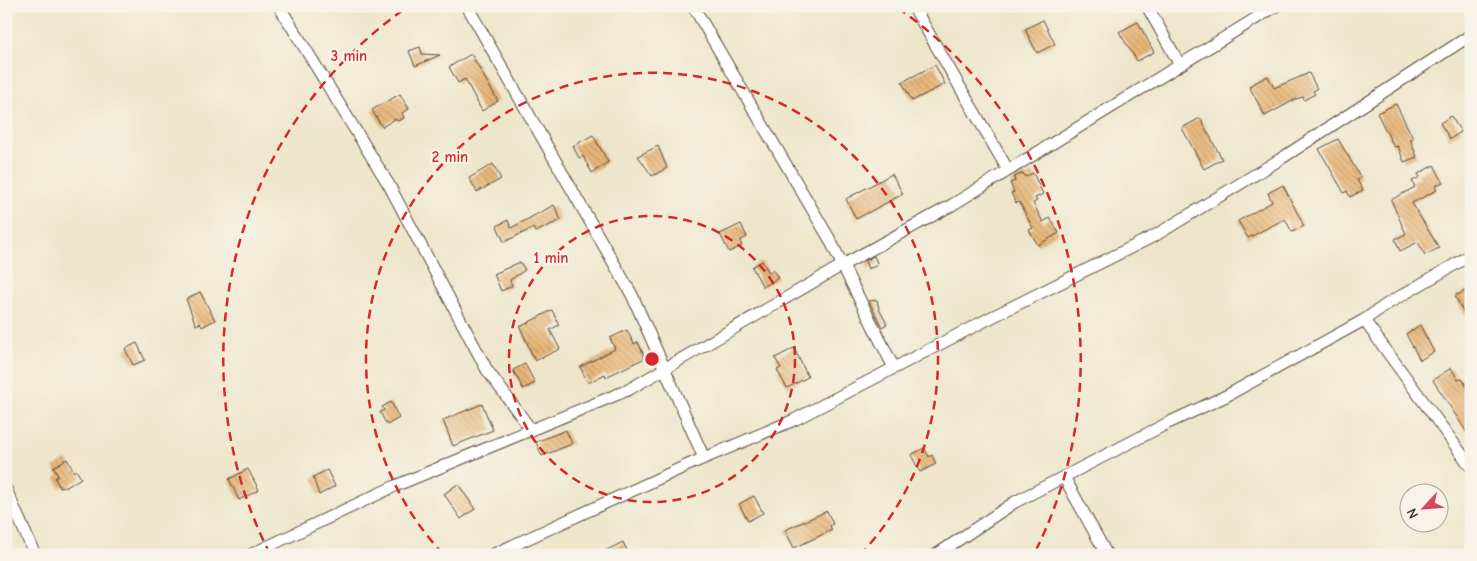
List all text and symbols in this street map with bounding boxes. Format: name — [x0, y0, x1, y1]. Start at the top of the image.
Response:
text: 3 min — [331, 47, 367, 65]
text: 2 min — [432, 148, 468, 166]
text: 1 min — [534, 249, 568, 267]
centre of rings — [643, 350, 661, 368]
north arrow — [1400, 484, 1450, 534]
text: N — [1403, 506, 1422, 521]

